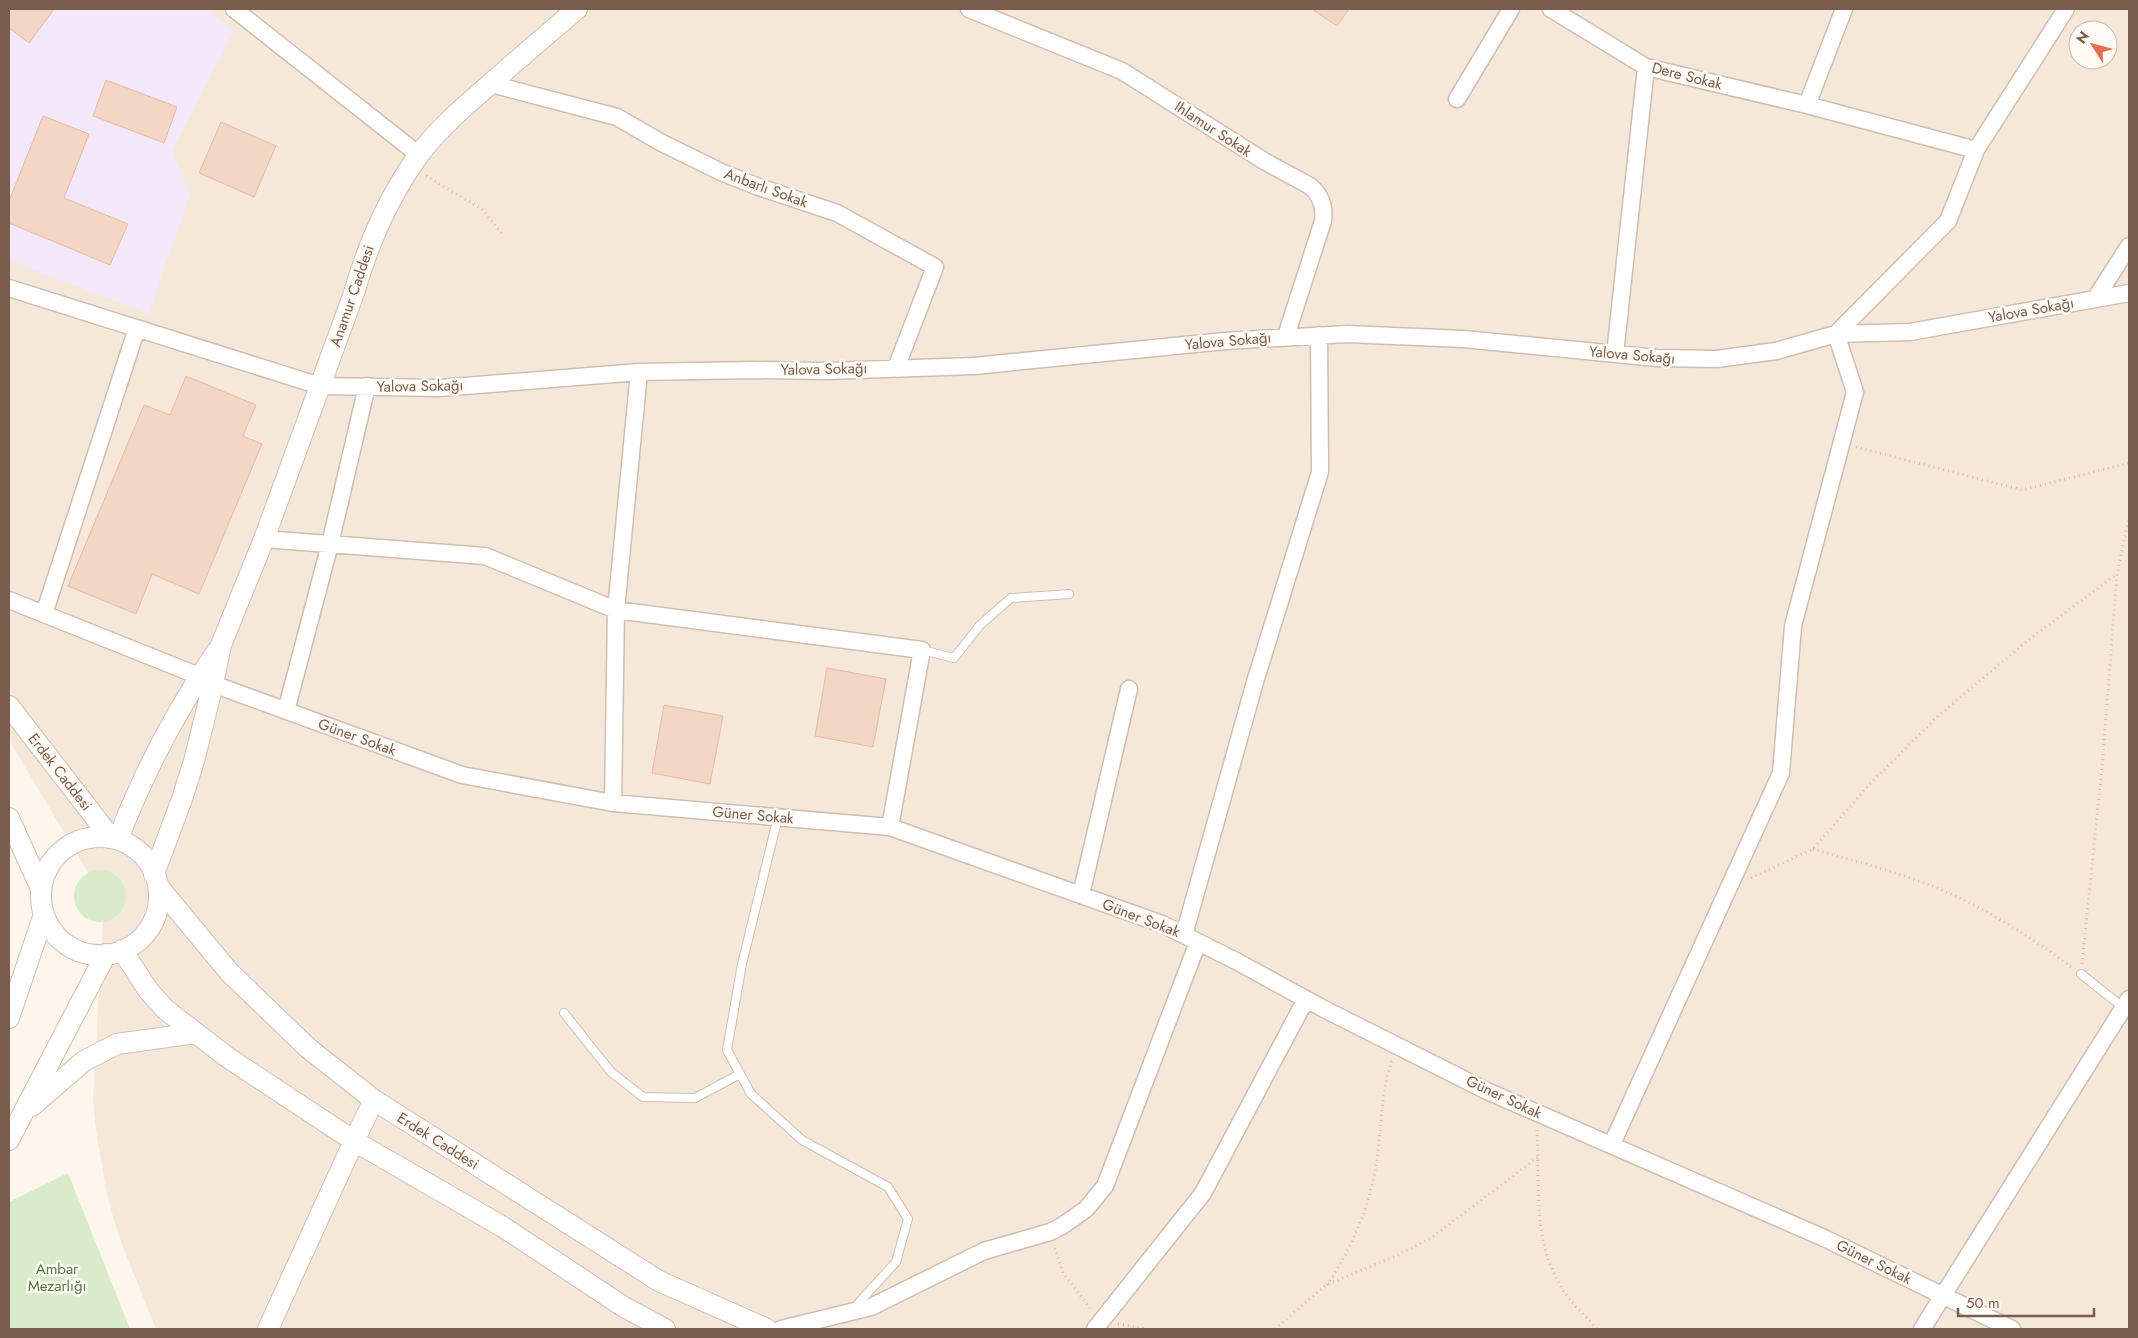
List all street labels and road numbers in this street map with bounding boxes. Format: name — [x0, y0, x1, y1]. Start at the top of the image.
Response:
street label: Dere Sokak — [1649, 57, 1725, 95]
street label: Ihlamur Sokak — [1170, 96, 1256, 162]
street label: Anbarlı Sokak — [721, 163, 811, 213]
street label: Anamur Caddesi — [324, 242, 380, 350]
street label: Yalova Sokağı — [1986, 292, 2076, 328]
street label: Yalova Sokağı — [1184, 326, 1272, 356]
street label: Yalova Sokağı — [1588, 340, 1676, 370]
street label: Yalova Sokağı — [781, 357, 867, 381]
street label: Yalova Sokağı — [377, 374, 463, 398]
street label: Güner Sokak — [315, 713, 399, 761]
street label: Erdek Caddesi — [23, 729, 97, 815]
street label: Güner Sokak — [711, 800, 795, 830]
street label: Güner Sokak — [1099, 893, 1183, 943]
street label: Güner Sokak — [1462, 1070, 1546, 1124]
street label: Erdek Caddesi — [393, 1107, 483, 1175]
street label: Güner Sokak — [1833, 1234, 1916, 1290]

